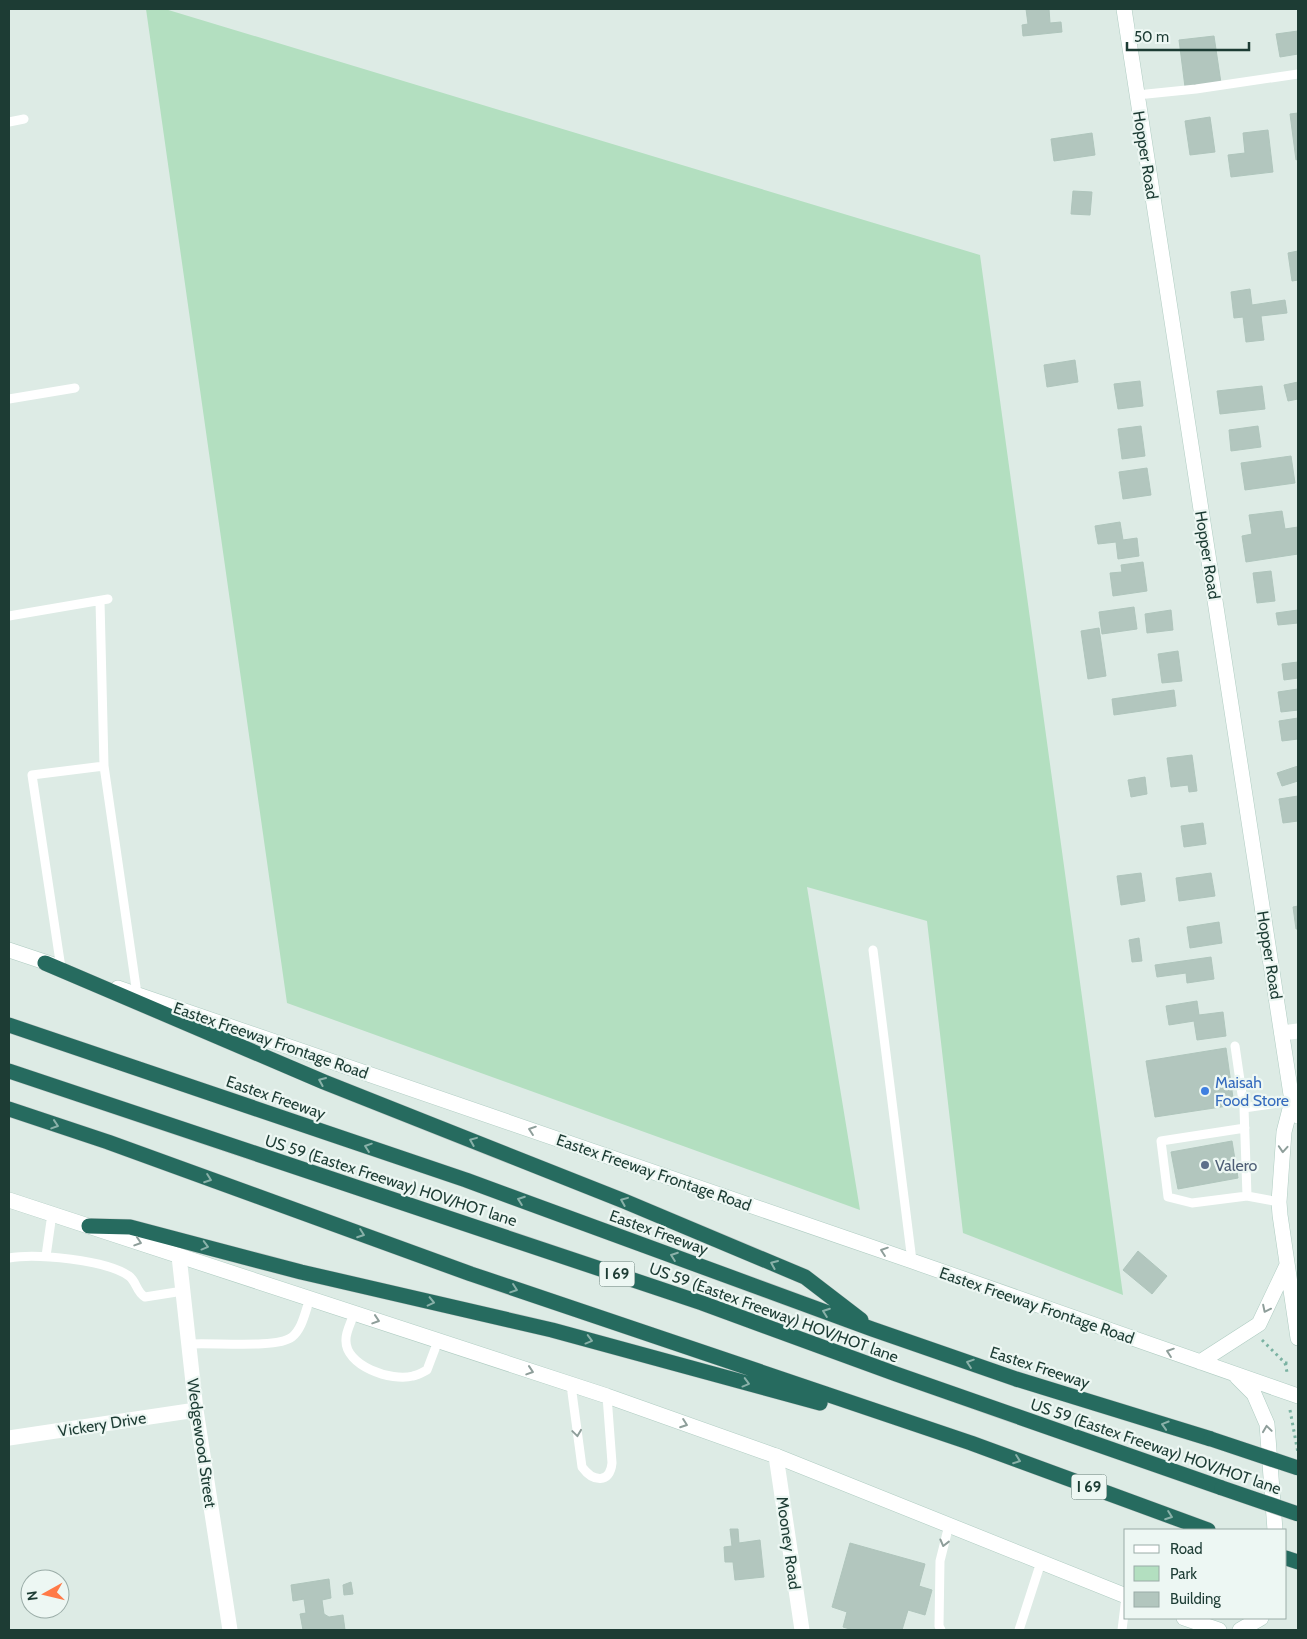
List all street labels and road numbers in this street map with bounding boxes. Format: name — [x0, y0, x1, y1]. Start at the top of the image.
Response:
street label: Hopper Road — [1129, 110, 1162, 201]
street label: Hopper Road — [1191, 510, 1224, 601]
street label: Hopper Road — [1253, 910, 1286, 1001]
street label: Eastex Freeway Frontage Road — [171, 998, 371, 1083]
street label: Eastex Freeway — [224, 1072, 328, 1123]
street label: Eastex Freeway Frontage Road — [554, 1130, 754, 1215]
street label: US 59 (Eastex Freeway) HOV/HOT lane — [262, 1131, 519, 1230]
street label: Eastex Freeway — [607, 1206, 711, 1259]
street label: US 59 (Eastex Freeway) HOV/HOT lane — [647, 1258, 901, 1367]
road number: I 69 — [600, 1262, 634, 1286]
street label: Eastex Freeway Frontage Road — [937, 1263, 1137, 1348]
street label: Eastex Freeway — [988, 1342, 1092, 1393]
street label: Wedgewood Street — [183, 1377, 220, 1510]
street label: US 59 (Eastex Freeway) HOV/HOT lane — [1028, 1395, 1284, 1498]
street label: Vickery Drive — [57, 1408, 147, 1441]
road number: I 69 — [1072, 1474, 1106, 1500]
street label: Mooney Road — [773, 1495, 804, 1591]

